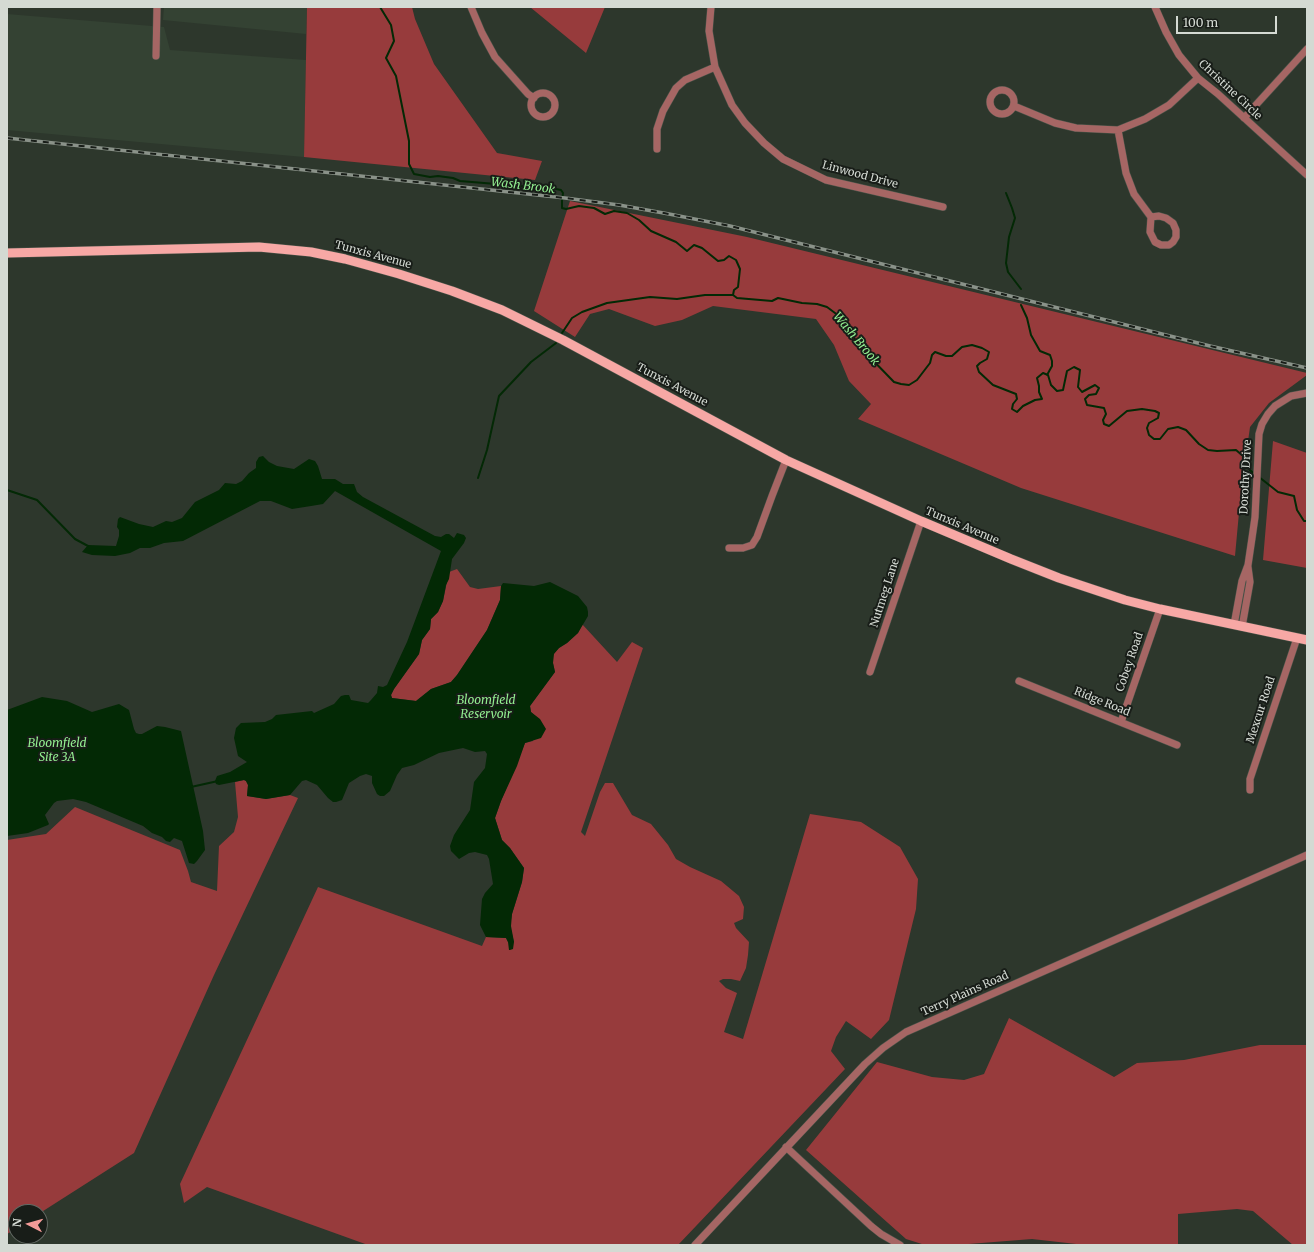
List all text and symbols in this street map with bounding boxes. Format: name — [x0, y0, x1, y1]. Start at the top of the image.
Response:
scale bar — [1178, 8, 1279, 34]
text: 100 m — [1183, 15, 1218, 30]
street label: Christine Circle — [1196, 57, 1264, 123]
street label: Linwood Drive — [821, 159, 899, 191]
water label: Wash Brook — [490, 175, 556, 197]
street label: Tunxis Avenue — [333, 238, 413, 272]
water label: Wash Brook — [830, 310, 882, 368]
street label: Tunxis Avenue — [634, 361, 710, 409]
street label: Dorothy Drive — [1237, 439, 1255, 515]
street label: Tunxis Avenue — [923, 505, 1001, 547]
street label: Nutmeg Lane — [868, 557, 902, 629]
street label: Cobey Road — [1114, 631, 1146, 693]
street label: Mexcur Road — [1244, 675, 1278, 745]
street label: Ridge Road — [1072, 685, 1132, 719]
water label: Bloomfield Reservoir — [456, 694, 516, 722]
water label: Bloomfield Site 3A — [27, 737, 87, 765]
street label: Terry Plains Road — [919, 969, 1011, 1019]
north arrow — [8, 1204, 48, 1244]
text: N — [10, 1218, 24, 1228]

